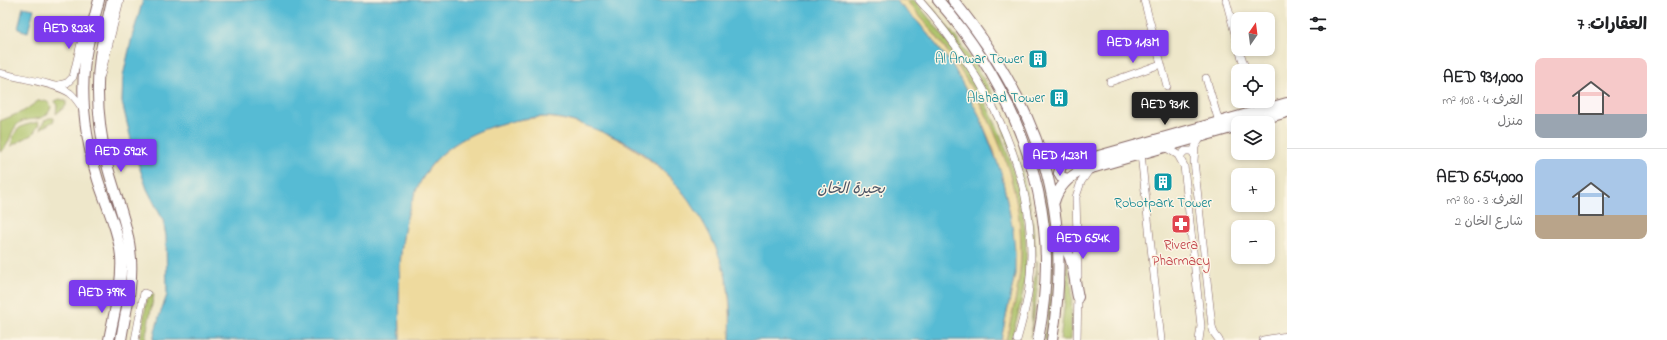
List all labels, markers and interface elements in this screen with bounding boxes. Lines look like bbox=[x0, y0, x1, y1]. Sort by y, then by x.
north arrow bbox=[1231, 12, 1275, 56]
map controls bbox=[1231, 12, 1275, 264]
text: العقارات: 7 bbox=[1577, 12, 1647, 37]
icon: filters bbox=[1307, 13, 1329, 35]
pin: AED 823K bbox=[28, 16, 110, 50]
text: AED 823K bbox=[43, 19, 95, 38]
pin: AED 1.13M bbox=[1087, 30, 1179, 64]
text: AED 1.13M bbox=[1107, 33, 1159, 52]
building icon: Al Anwar Tower bbox=[1027, 48, 1049, 70]
place label: Al Anwar Tower bbox=[935, 49, 1025, 70]
button: locate bbox=[1231, 64, 1275, 108]
text: AED 931,000 bbox=[1443, 65, 1523, 90]
icon: home bbox=[1567, 74, 1615, 122]
building icon: Alshad Tower bbox=[1048, 87, 1070, 109]
place label: Alshad Tower bbox=[967, 88, 1046, 109]
text: الغرف: 4 · 108 m² bbox=[1442, 91, 1523, 110]
pin: AED 931K bbox=[1124, 92, 1206, 126]
text: AED 931K bbox=[1141, 95, 1189, 114]
text: منزل bbox=[1497, 112, 1523, 131]
button: layers bbox=[1231, 116, 1275, 160]
pin: AED 592K bbox=[80, 139, 162, 173]
text: AED 592K bbox=[95, 142, 147, 161]
pin: AED 1.23M bbox=[1014, 143, 1106, 177]
text: AED 1.23M bbox=[1032, 146, 1088, 165]
text: AED 654,000 bbox=[1436, 165, 1523, 190]
button: + bbox=[1231, 168, 1275, 212]
building icon: Robotpark Tower bbox=[1152, 171, 1174, 193]
icon: home bbox=[1567, 175, 1615, 223]
water label: بحيرة الخان bbox=[817, 178, 885, 200]
text: الغرف: 3 · 80 m² bbox=[1446, 191, 1523, 210]
place label: Robotpark Tower bbox=[1114, 193, 1212, 214]
text: شارع الخان 2 bbox=[1455, 212, 1523, 231]
pharmacy icon: Rivera Pharmacy bbox=[1170, 213, 1192, 235]
button: − bbox=[1231, 220, 1275, 264]
pin: AED 654K bbox=[1042, 226, 1124, 260]
text: AED 654K bbox=[1056, 229, 1110, 248]
place label: Rivera Pharmacy bbox=[1152, 235, 1210, 273]
pin: AED 799K bbox=[61, 280, 143, 314]
text: AED 799K bbox=[78, 283, 126, 302]

